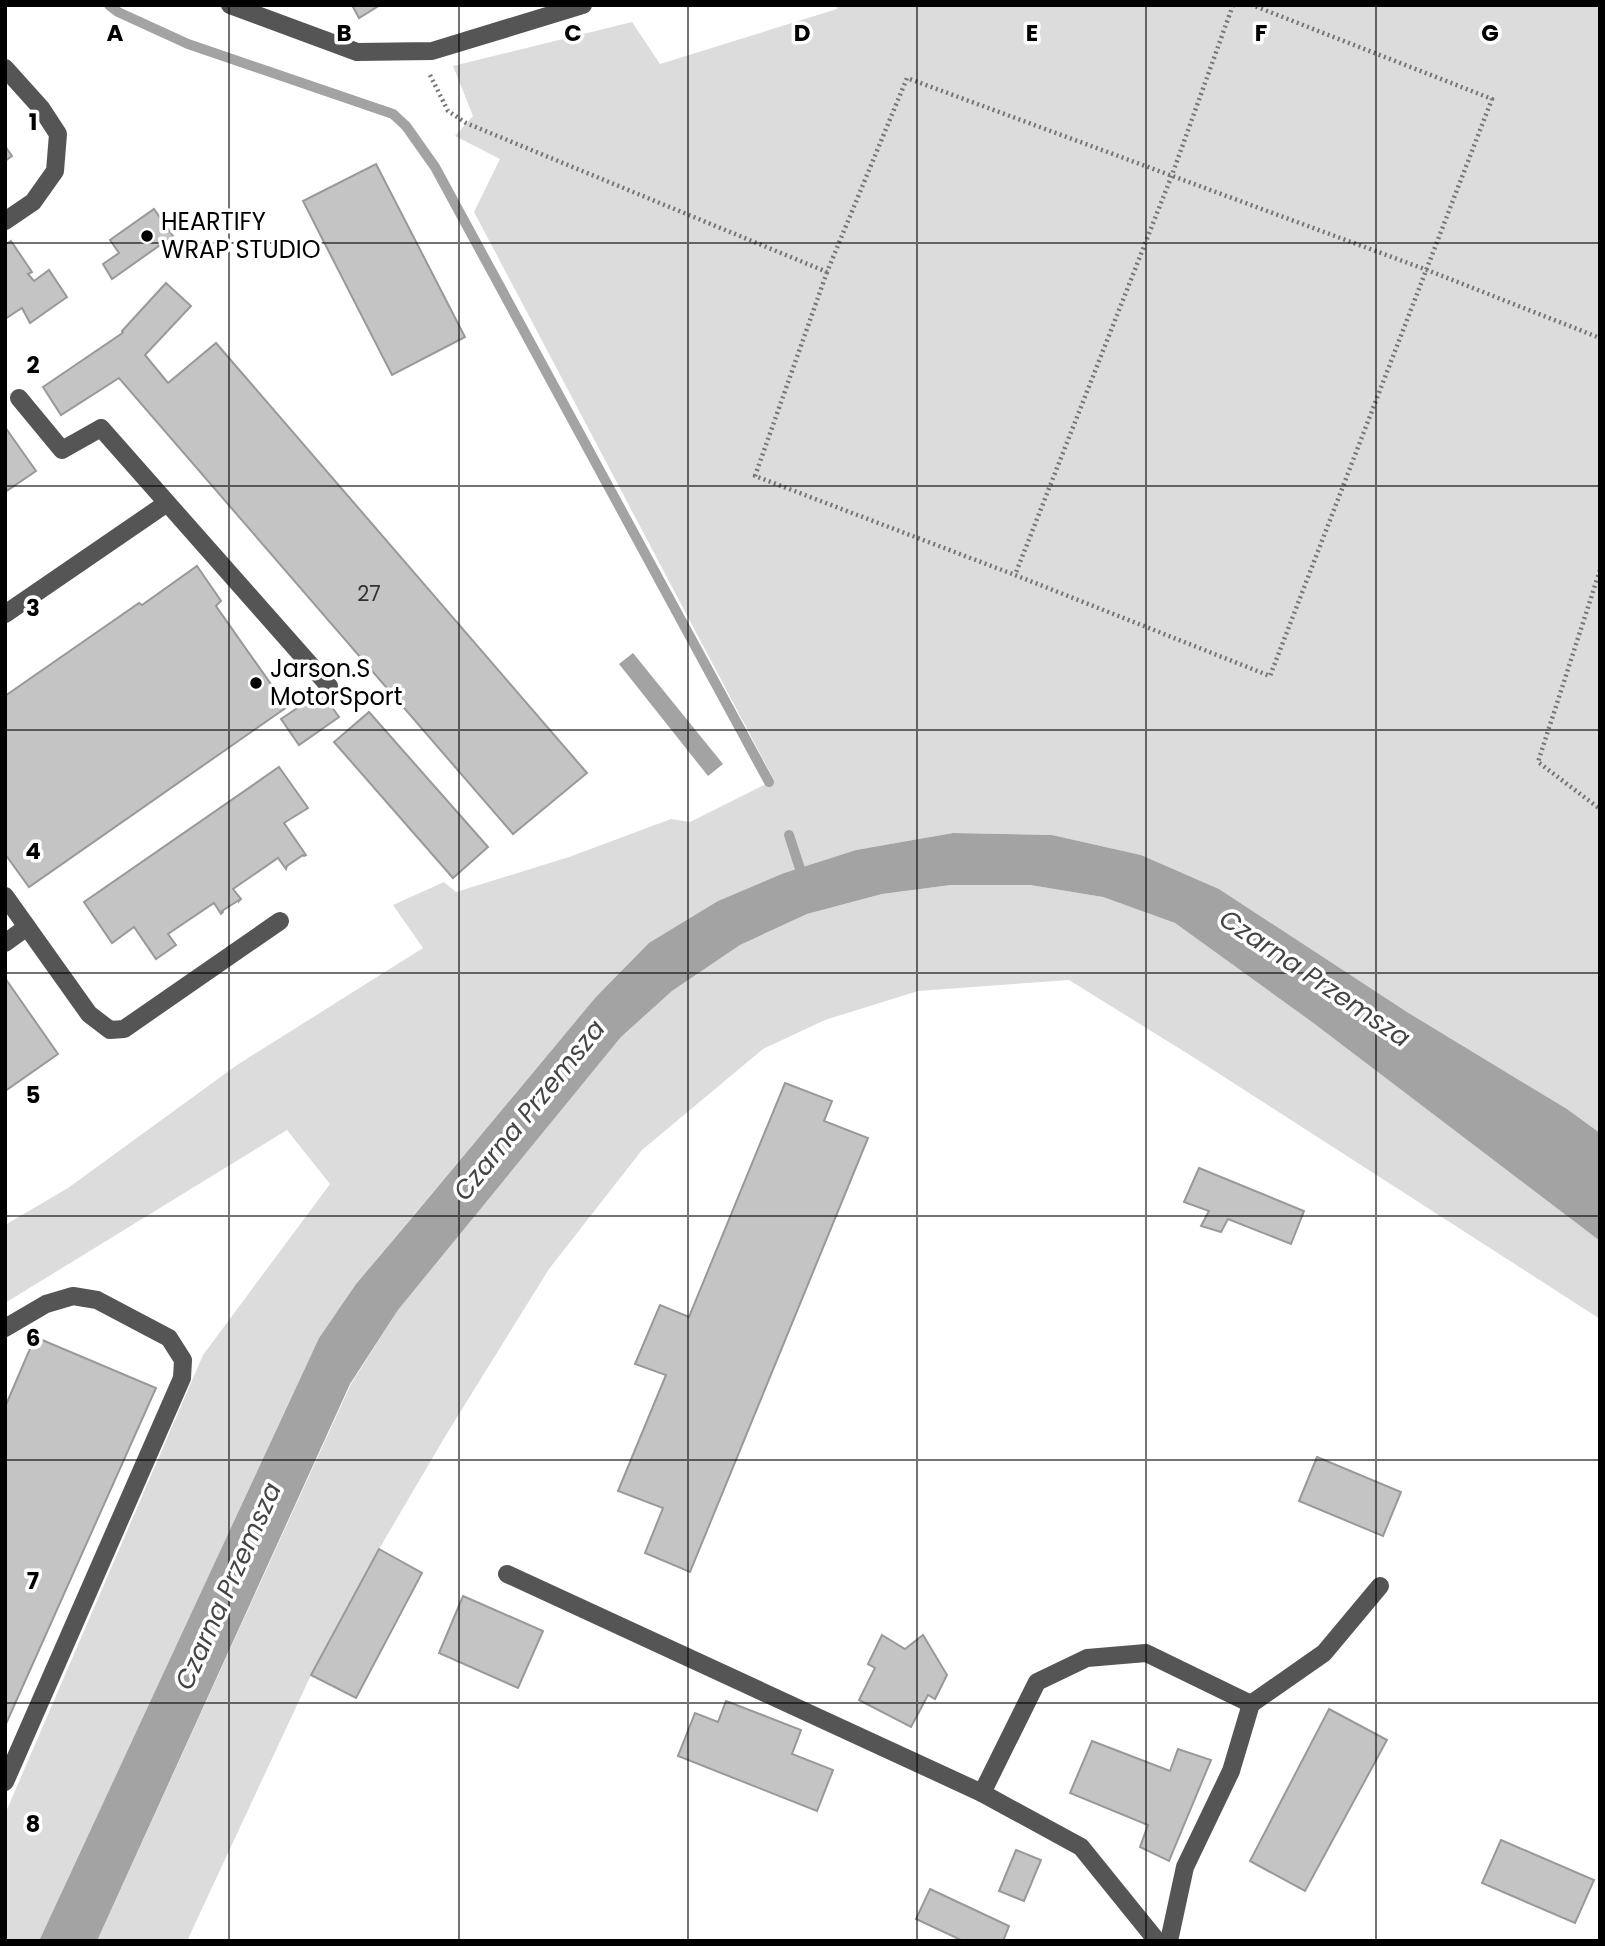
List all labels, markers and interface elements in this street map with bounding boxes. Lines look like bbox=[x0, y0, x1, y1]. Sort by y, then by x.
text: A bbox=[107, 17, 124, 49]
text: B bbox=[336, 17, 352, 49]
text: C bbox=[564, 17, 582, 49]
text: D bbox=[794, 17, 810, 49]
text: E bbox=[1026, 17, 1038, 49]
text: F bbox=[1255, 17, 1267, 49]
text: G bbox=[1481, 17, 1499, 49]
text: 1 bbox=[29, 106, 37, 138]
place label: HEARTIFY WRAP STUDIO bbox=[161, 205, 321, 266]
marker: HEARTIFY WRAP STUDIO bbox=[139, 228, 155, 244]
text: 2 bbox=[26, 349, 40, 381]
house number: 27 bbox=[357, 579, 381, 608]
text: 3 bbox=[26, 592, 40, 624]
place label: Jarson.S MotorSport bbox=[270, 652, 402, 713]
marker: Jarson.S MotorSport bbox=[248, 675, 264, 691]
text: 4 bbox=[25, 835, 41, 867]
water label: Czarna Przemsza bbox=[1212, 901, 1418, 1055]
water label: Czarna Przemsza bbox=[445, 1012, 613, 1208]
text: 5 bbox=[26, 1079, 40, 1111]
text: 6 bbox=[26, 1322, 40, 1354]
water label: Czarna Przemsza bbox=[166, 1477, 290, 1695]
text: 7 bbox=[27, 1565, 39, 1597]
text: 8 bbox=[26, 1808, 40, 1840]

